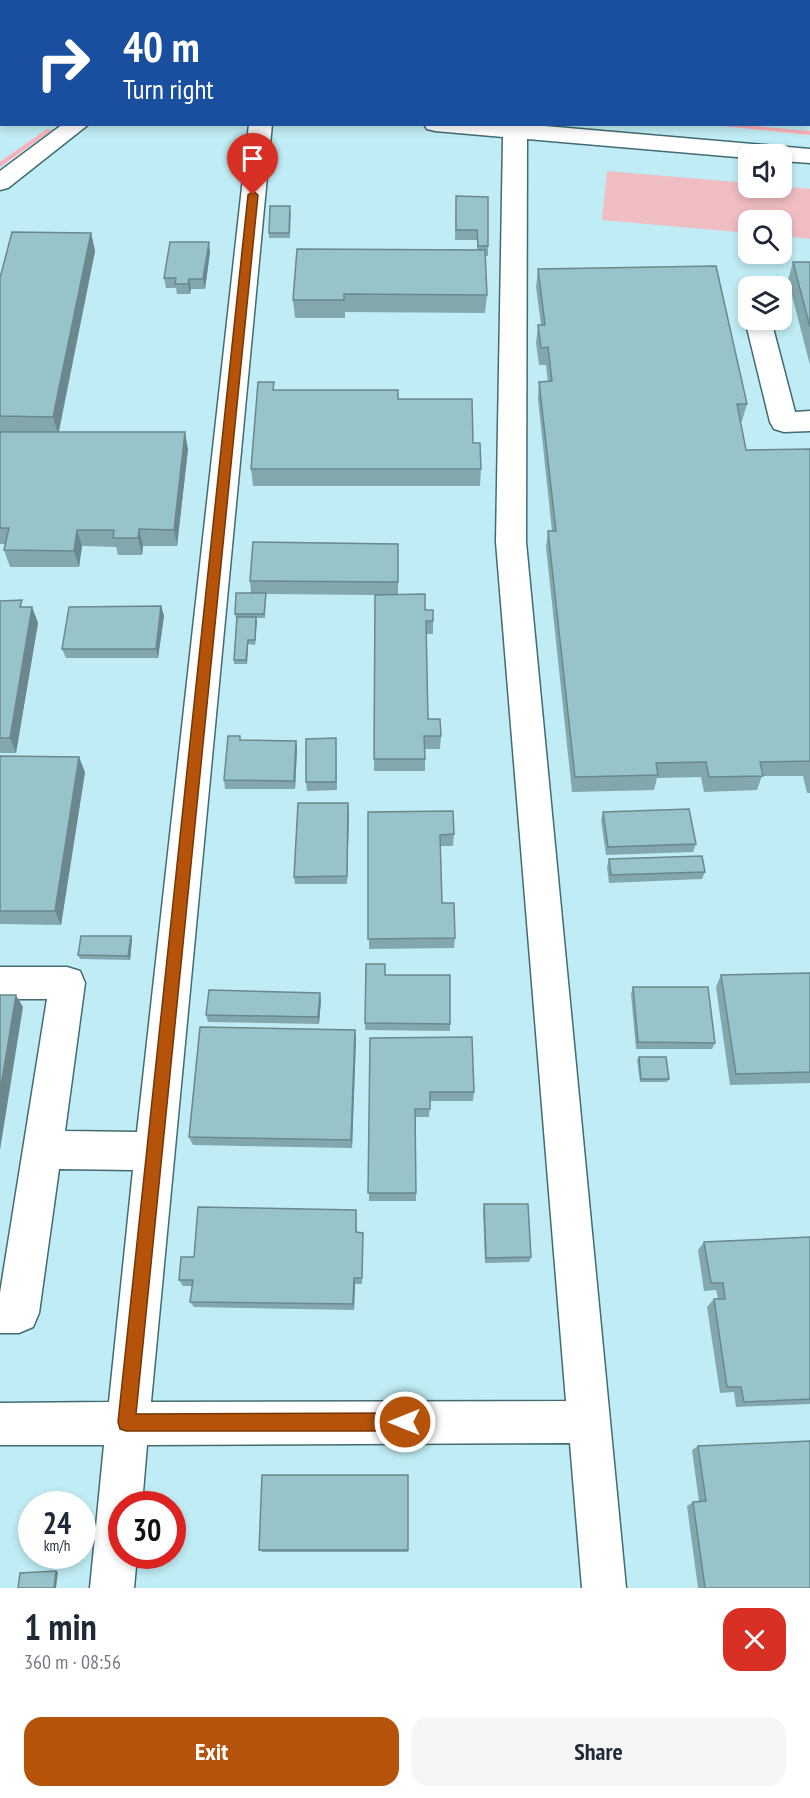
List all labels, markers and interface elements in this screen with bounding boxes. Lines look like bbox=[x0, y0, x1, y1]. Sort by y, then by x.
text: 40 m bbox=[123, 19, 200, 74]
icon: right bbox=[24, 24, 102, 102]
text: Turn right bbox=[123, 72, 214, 106]
pin bbox=[227, 133, 278, 195]
icon: arrive bbox=[236, 142, 269, 175]
map controls bbox=[738, 144, 792, 330]
button: sound bbox=[738, 144, 792, 198]
button: search bbox=[738, 210, 792, 264]
button: layers bbox=[738, 276, 792, 330]
position arrow bbox=[373, 1390, 437, 1454]
speed limit sign: 30 bbox=[108, 1491, 186, 1569]
text: 24 bbox=[43, 1503, 71, 1542]
text: km/h bbox=[44, 1536, 70, 1555]
text: 1 min bbox=[24, 1603, 97, 1650]
button: close bbox=[723, 1608, 786, 1671]
text: 360 m · 08:56 bbox=[24, 1649, 121, 1675]
button: Exit bbox=[24, 1717, 399, 1786]
button: Share bbox=[411, 1717, 786, 1786]

